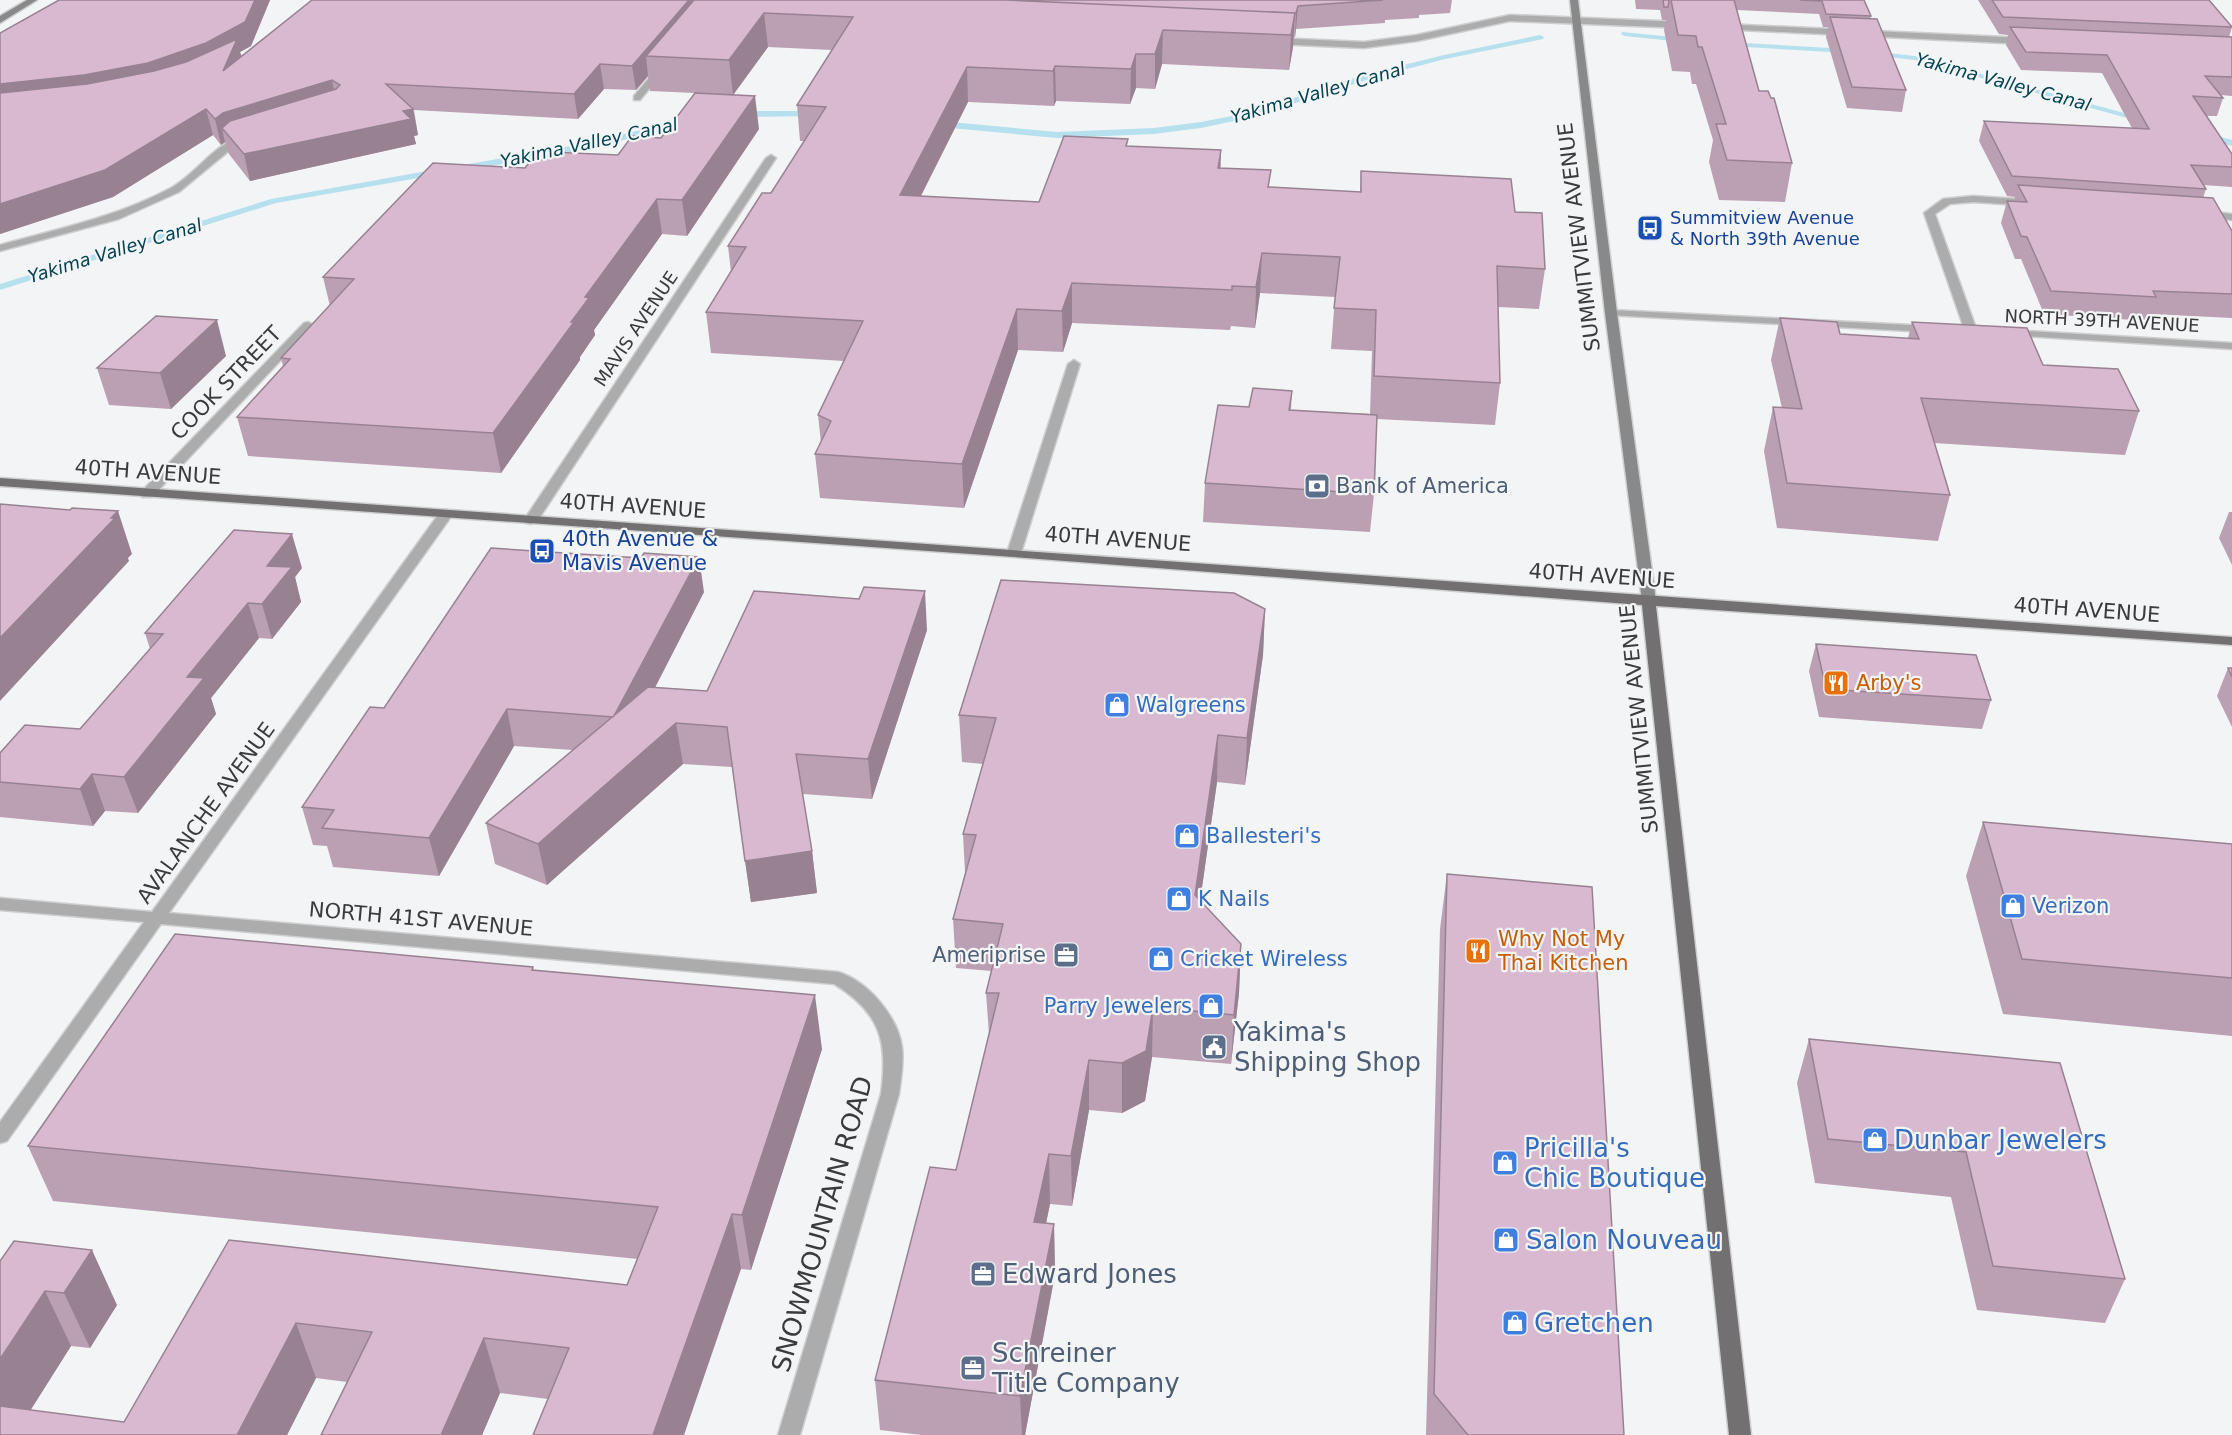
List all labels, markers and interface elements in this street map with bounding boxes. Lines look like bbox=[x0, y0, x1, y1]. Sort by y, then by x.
water label: Yakima Valley Canal bbox=[1913, 48, 2093, 115]
water label: Yakima Valley Canal bbox=[1228, 58, 1408, 128]
water label: Yakima Valley Canal bbox=[498, 113, 679, 172]
street label: SUMMITVIEW AVENUE bbox=[1553, 121, 1605, 353]
place label: Summitview Avenue & North 39th Avenue bbox=[1670, 207, 1860, 249]
bus stop icon: Summitview Avenue & North 39th Avenue bbox=[1635, 213, 1665, 243]
water label: Yakima Valley Canal bbox=[25, 214, 204, 287]
street label: MAVIS AVENUE bbox=[589, 267, 682, 390]
street label: NORTH 39TH AVENUE bbox=[2004, 305, 2200, 336]
street label: COOK STREET bbox=[166, 321, 286, 445]
street label: 40TH AVENUE bbox=[74, 455, 222, 489]
bank icon: Bank of America bbox=[1302, 471, 1332, 501]
place label: Bank of America bbox=[1336, 474, 1509, 498]
street label: 40TH AVENUE bbox=[559, 489, 707, 523]
street label: 40TH AVENUE bbox=[1044, 522, 1192, 556]
place label: 40th Avenue & Mavis Avenue bbox=[562, 527, 718, 575]
bus stop icon: 40th Avenue & Mavis Avenue bbox=[527, 536, 557, 566]
street label: 40TH AVENUE bbox=[1528, 559, 1676, 593]
street label: 40TH AVENUE bbox=[2013, 593, 2161, 627]
street label: SUMMITVIEW AVENUE bbox=[1615, 603, 1663, 835]
restaurant icon: Arby's bbox=[1821, 668, 1851, 698]
place label: Arby's bbox=[1856, 671, 1921, 695]
shop icon: Walgreens bbox=[1102, 690, 1132, 720]
place label: Walgreens bbox=[1136, 693, 1246, 717]
street label: AVALANCHE AVENUE bbox=[132, 718, 280, 908]
shop icon: Ballesteri's bbox=[1172, 821, 1202, 851]
place label: Ballesteri's bbox=[1206, 824, 1321, 848]
shop icon: K Nails bbox=[1164, 884, 1194, 914]
place label: K Nails bbox=[1198, 887, 1270, 911]
shop icon: Verizon bbox=[1998, 891, 2028, 921]
place label: Verizon bbox=[2032, 894, 2109, 918]
street label: NORTH 41ST AVENUE bbox=[308, 897, 534, 941]
place label: Why Not My Thai Kitchen bbox=[1497, 927, 1628, 975]
restaurant icon: Why Not My Thai Kitchen bbox=[1463, 936, 1493, 966]
office icon: Ameriprise bbox=[1051, 940, 1081, 970]
place label: Ameriprise bbox=[932, 943, 1046, 967]
shop icon: Cricket Wireless bbox=[1146, 944, 1176, 974]
place label: Cricket Wireless bbox=[1180, 947, 1348, 971]
shop icon: Parry Jewelers bbox=[1196, 991, 1226, 1021]
place label: Parry Jewelers bbox=[1044, 994, 1192, 1018]
place label: Yakima's Shipping Shop bbox=[1233, 1017, 1421, 1077]
public building icon: Yakima's Shipping Shop bbox=[1199, 1032, 1229, 1062]
street label: SNOWMOUNTAIN ROAD bbox=[765, 1073, 879, 1375]
shop icon: Dunbar Jewelers bbox=[1860, 1125, 1890, 1155]
place label: Dunbar Jewelers bbox=[1894, 1125, 2107, 1155]
place label: Pricilla's Chic Boutique bbox=[1524, 1133, 1705, 1193]
shop icon: Pricilla's Chic Boutique bbox=[1490, 1148, 1520, 1178]
shop icon: Salon Nouveau bbox=[1491, 1225, 1521, 1255]
place label: Salon Nouveau bbox=[1526, 1225, 1722, 1255]
office icon: Edward Jones bbox=[968, 1259, 998, 1289]
place label: Edward Jones bbox=[1002, 1259, 1177, 1289]
shop icon: Gretchen bbox=[1500, 1308, 1530, 1338]
place label: Gretchen bbox=[1534, 1308, 1654, 1338]
place label: Schreiner Title Company bbox=[991, 1338, 1180, 1398]
office icon: Schreiner Title Company bbox=[958, 1353, 988, 1383]

